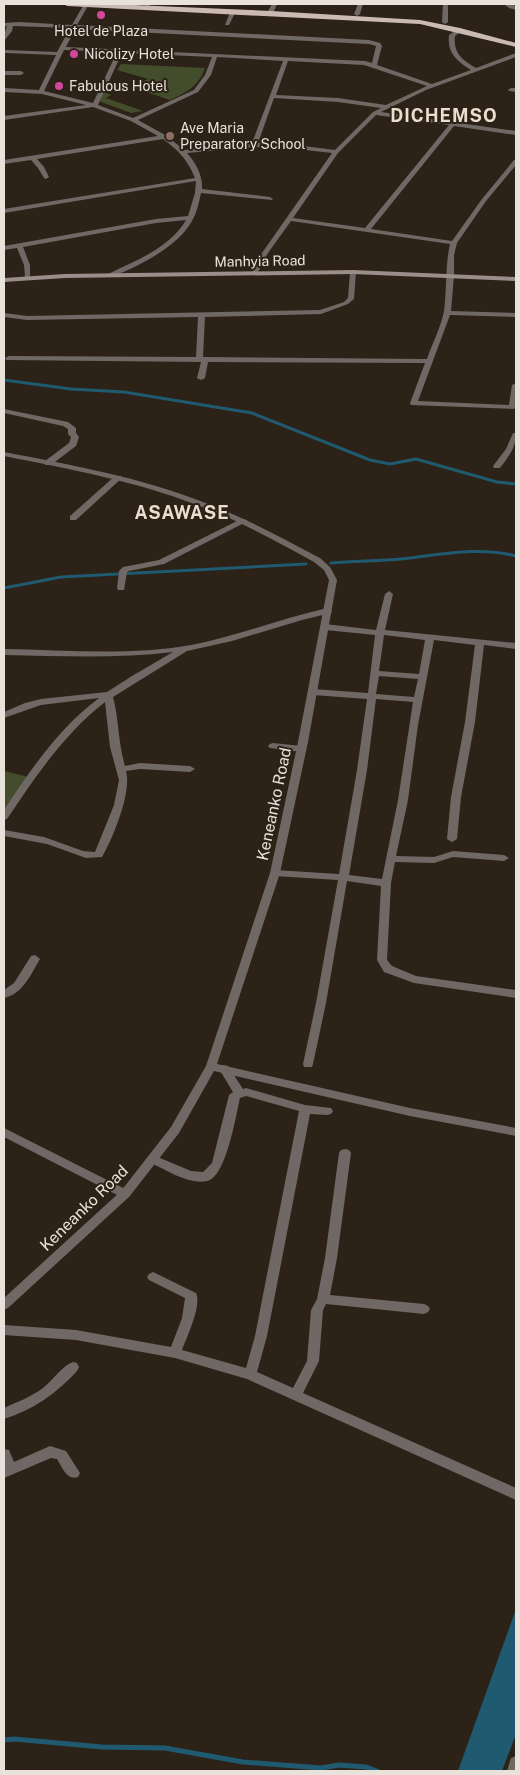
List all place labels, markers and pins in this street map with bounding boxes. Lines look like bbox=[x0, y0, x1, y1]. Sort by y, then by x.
marker: Hotel de Plaza bbox=[95, 9, 107, 21]
place label: Hotel de Plaza bbox=[54, 23, 148, 39]
place label: Nicolizy Hotel bbox=[84, 46, 174, 62]
marker: Nicolizy Hotel bbox=[68, 48, 80, 60]
place label: Fabulous Hotel bbox=[69, 78, 167, 94]
marker: Fabulous Hotel bbox=[53, 80, 65, 92]
place label: Ave Maria Preparatory School bbox=[180, 120, 306, 152]
marker: Ave Maria Preparatory School bbox=[164, 130, 176, 142]

